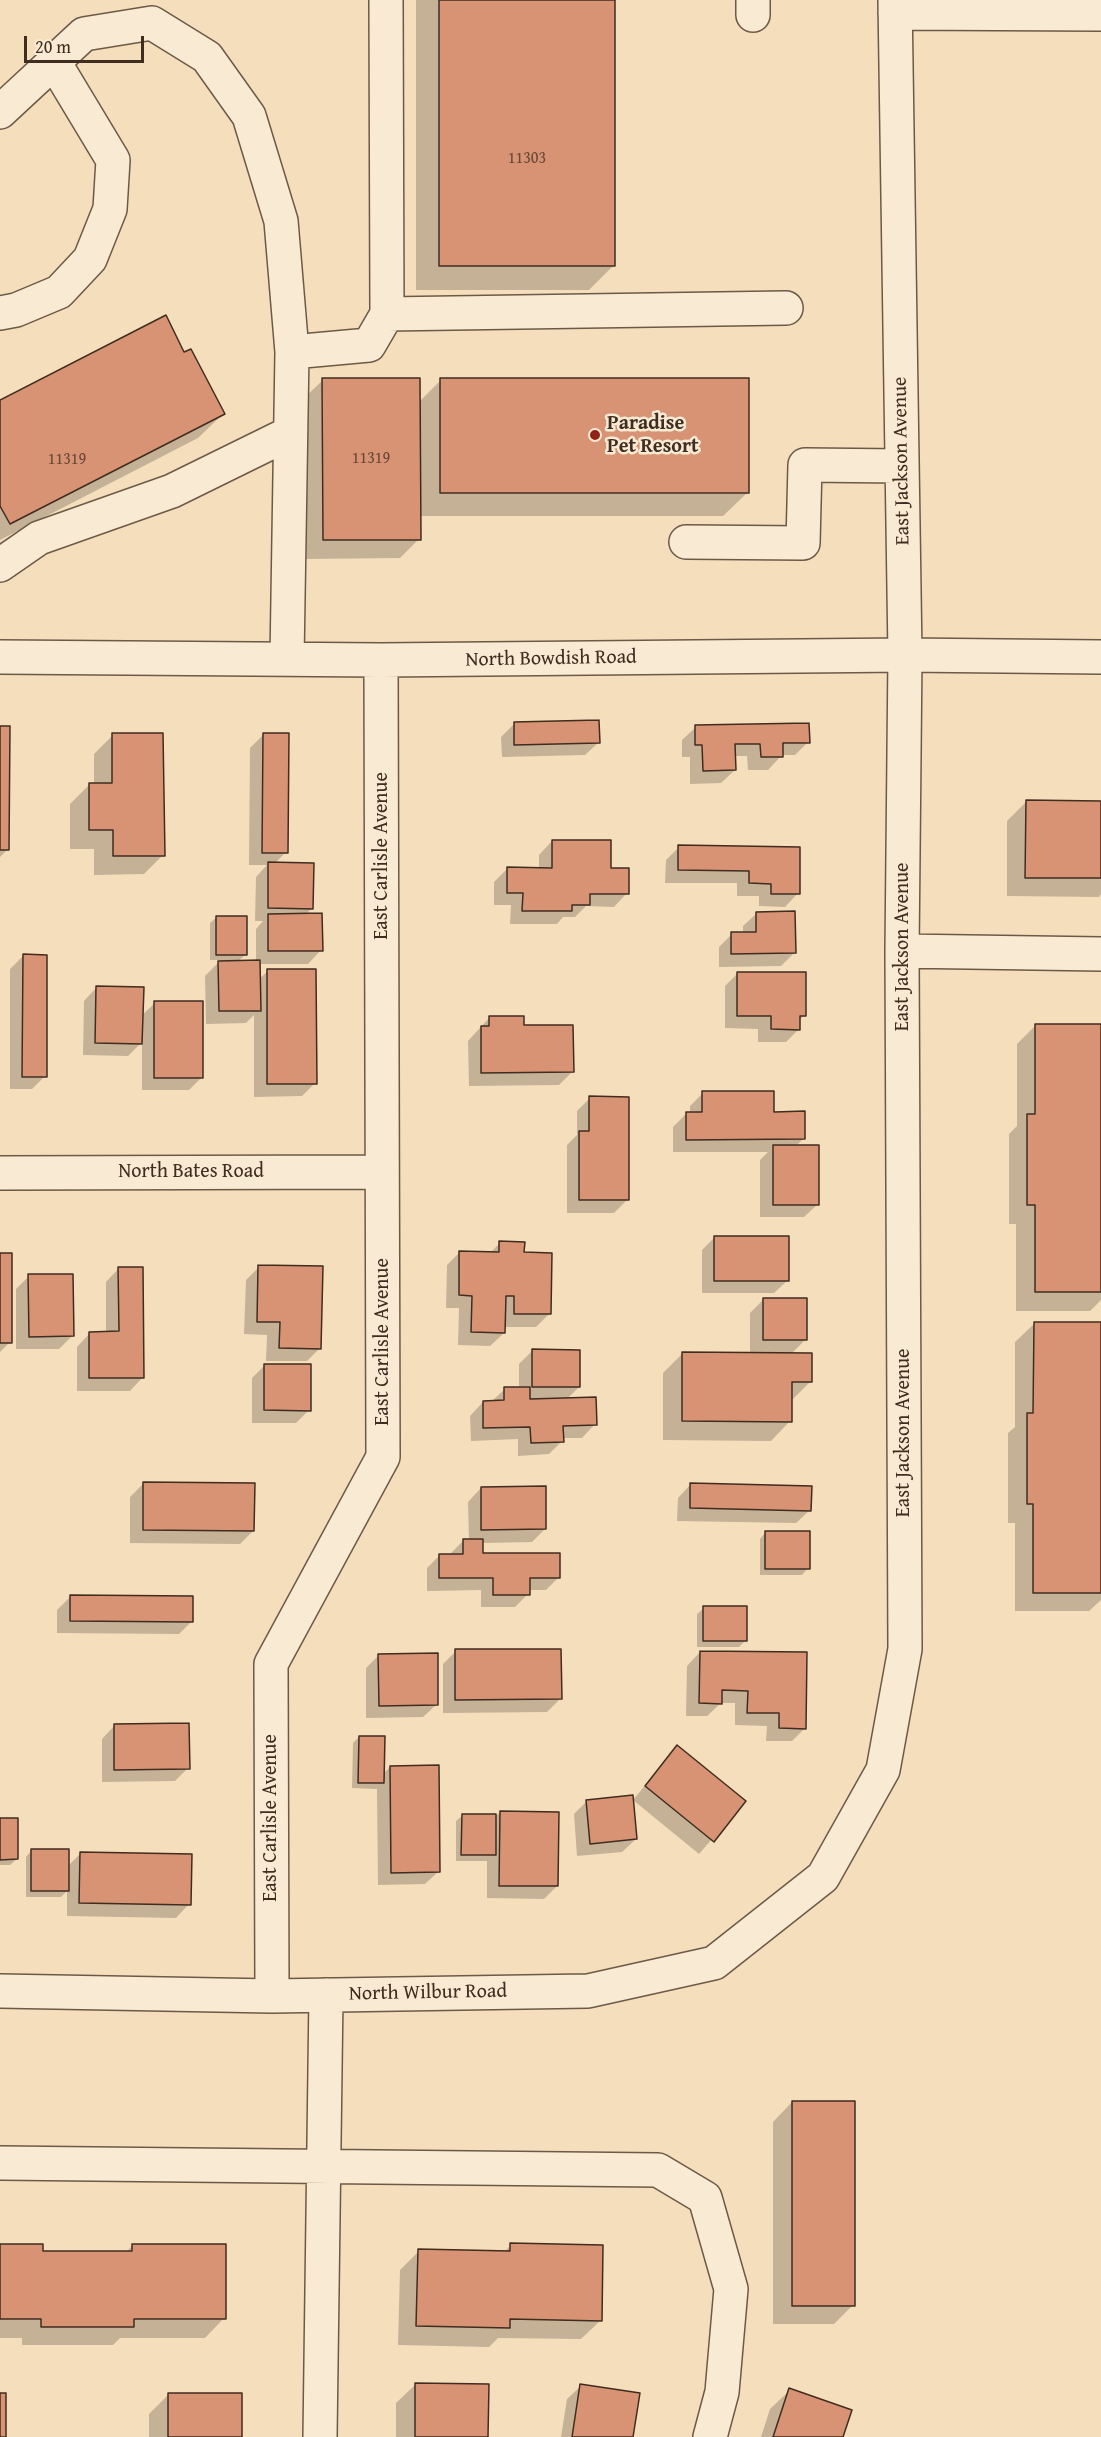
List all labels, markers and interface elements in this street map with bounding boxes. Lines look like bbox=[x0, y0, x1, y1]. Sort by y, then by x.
scale bar bbox=[27, 24, 147, 62]
text: 20 m bbox=[35, 33, 71, 60]
house number: 11303 bbox=[508, 149, 546, 169]
street label: East Jackson Avenue bbox=[889, 376, 915, 546]
place label: Paradise Pet Resort bbox=[607, 412, 699, 459]
marker: Paradise Pet Resort bbox=[588, 428, 602, 442]
house number: 11319 bbox=[352, 449, 390, 469]
house number: 11319 bbox=[48, 450, 86, 470]
street label: North Bowdish Road bbox=[465, 646, 637, 672]
street label: East Carlisle Avenue bbox=[370, 772, 394, 940]
street label: East Jackson Avenue bbox=[891, 863, 915, 1031]
street label: North Bates Road bbox=[118, 1160, 264, 1184]
street label: East Carlisle Avenue bbox=[371, 1258, 395, 1426]
street label: East Jackson Avenue bbox=[892, 1349, 916, 1517]
street label: East Carlisle Avenue bbox=[259, 1734, 283, 1902]
street label: North Wilbur Road bbox=[349, 1980, 507, 2006]

